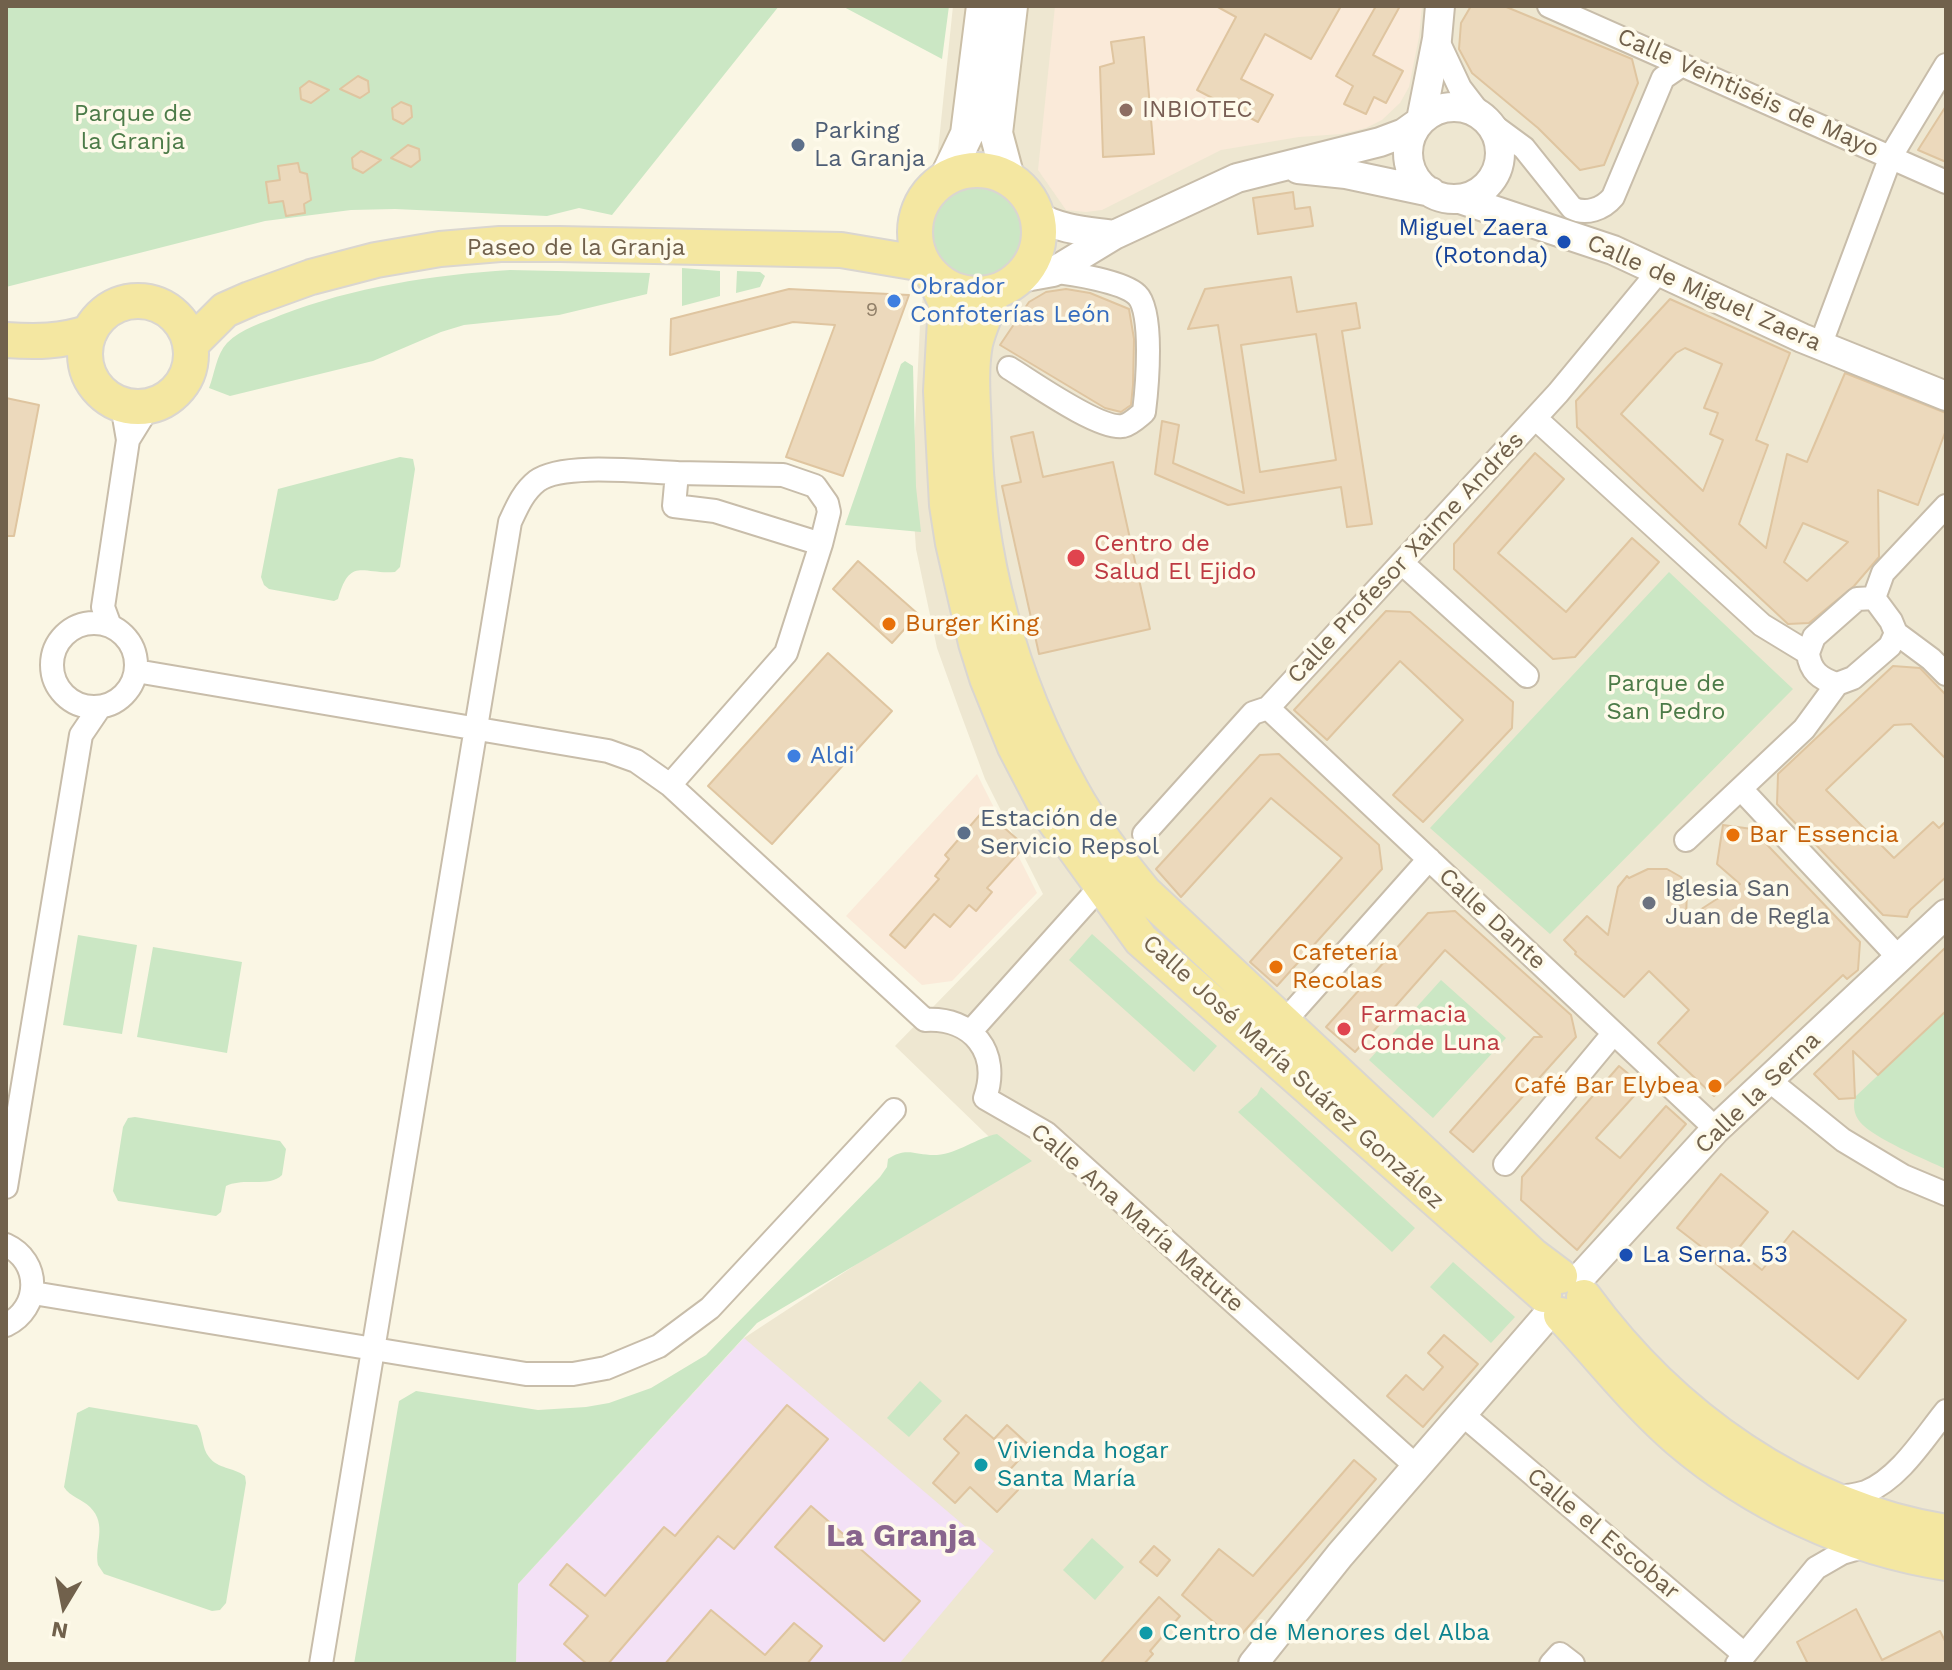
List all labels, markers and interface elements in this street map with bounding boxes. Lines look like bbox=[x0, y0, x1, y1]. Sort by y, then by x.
street label: Calle Veintiséis de Mayo bbox=[1613, 22, 1883, 164]
place label: INBIOTEC bbox=[1142, 96, 1253, 124]
park label: Parque de la Granja bbox=[74, 100, 192, 156]
marker: INBIOTEC bbox=[1117, 101, 1135, 119]
place label: Parking La Granja bbox=[814, 117, 925, 173]
marker: Parking La Granja bbox=[789, 136, 807, 154]
place label: Miguel Zaera (Rotonda) bbox=[1399, 214, 1548, 270]
street label: Calle de Miguel Zaera bbox=[1582, 228, 1826, 358]
marker: Miguel Zaera (Rotonda) bbox=[1555, 233, 1573, 251]
street label: Paseo de la Granja bbox=[467, 234, 685, 262]
place label: Obrador Confoterías León bbox=[910, 273, 1110, 329]
marker: Obrador Confoterías León bbox=[885, 292, 903, 310]
house number: 9 bbox=[866, 298, 878, 322]
street label: Calle Profesor Xaime Andrés bbox=[1282, 426, 1530, 690]
place label: Centro de Salud El Ejido bbox=[1094, 530, 1256, 586]
marker: Centro de Salud El Ejido bbox=[1065, 547, 1087, 569]
place label: Burger King bbox=[905, 610, 1039, 638]
marker: Burger King bbox=[880, 615, 898, 633]
park label: Parque de San Pedro bbox=[1607, 670, 1725, 726]
place label: Aldi bbox=[810, 742, 855, 770]
marker: Aldi bbox=[785, 747, 803, 765]
place label: Estación de Servicio Repsol bbox=[980, 805, 1159, 861]
place label: Bar Essencia bbox=[1749, 821, 1899, 849]
marker: Estación de Servicio Repsol bbox=[955, 824, 973, 842]
marker: Bar Essencia bbox=[1724, 826, 1742, 844]
street label: Calle Dante bbox=[1432, 862, 1552, 976]
place label: Iglesia San Juan de Regla bbox=[1665, 875, 1830, 931]
marker: Iglesia San Juan de Regla bbox=[1640, 894, 1658, 912]
street label: Calle José María Suárez González bbox=[1136, 929, 1450, 1215]
place label: Cafetería Recolas bbox=[1292, 939, 1398, 995]
marker: Cafetería Recolas bbox=[1267, 958, 1285, 976]
place label: Farmacia Conde Luna bbox=[1360, 1001, 1500, 1057]
marker: Farmacia Conde Luna bbox=[1335, 1020, 1353, 1038]
street label: Calle la Serna bbox=[1689, 1026, 1827, 1160]
place label: Café Bar Elybea bbox=[1514, 1072, 1699, 1100]
marker: Café Bar Elybea bbox=[1706, 1077, 1724, 1095]
street label: Calle Ana María Matute bbox=[1024, 1117, 1250, 1319]
place label: La Serna. 53 bbox=[1642, 1241, 1788, 1269]
marker: La Serna. 53 bbox=[1617, 1246, 1635, 1264]
place label: Vivienda hogar Santa María bbox=[997, 1437, 1169, 1493]
marker: Vivienda hogar Santa María bbox=[972, 1456, 990, 1474]
street label: Calle el Escobar bbox=[1521, 1462, 1685, 1606]
district label: La Granja bbox=[826, 1518, 976, 1556]
north arrow bbox=[24, 1566, 104, 1646]
text: N bbox=[50, 1616, 70, 1644]
place label: Centro de Menores del Alba bbox=[1162, 1619, 1490, 1647]
marker: Centro de Menores del Alba bbox=[1137, 1624, 1155, 1642]

